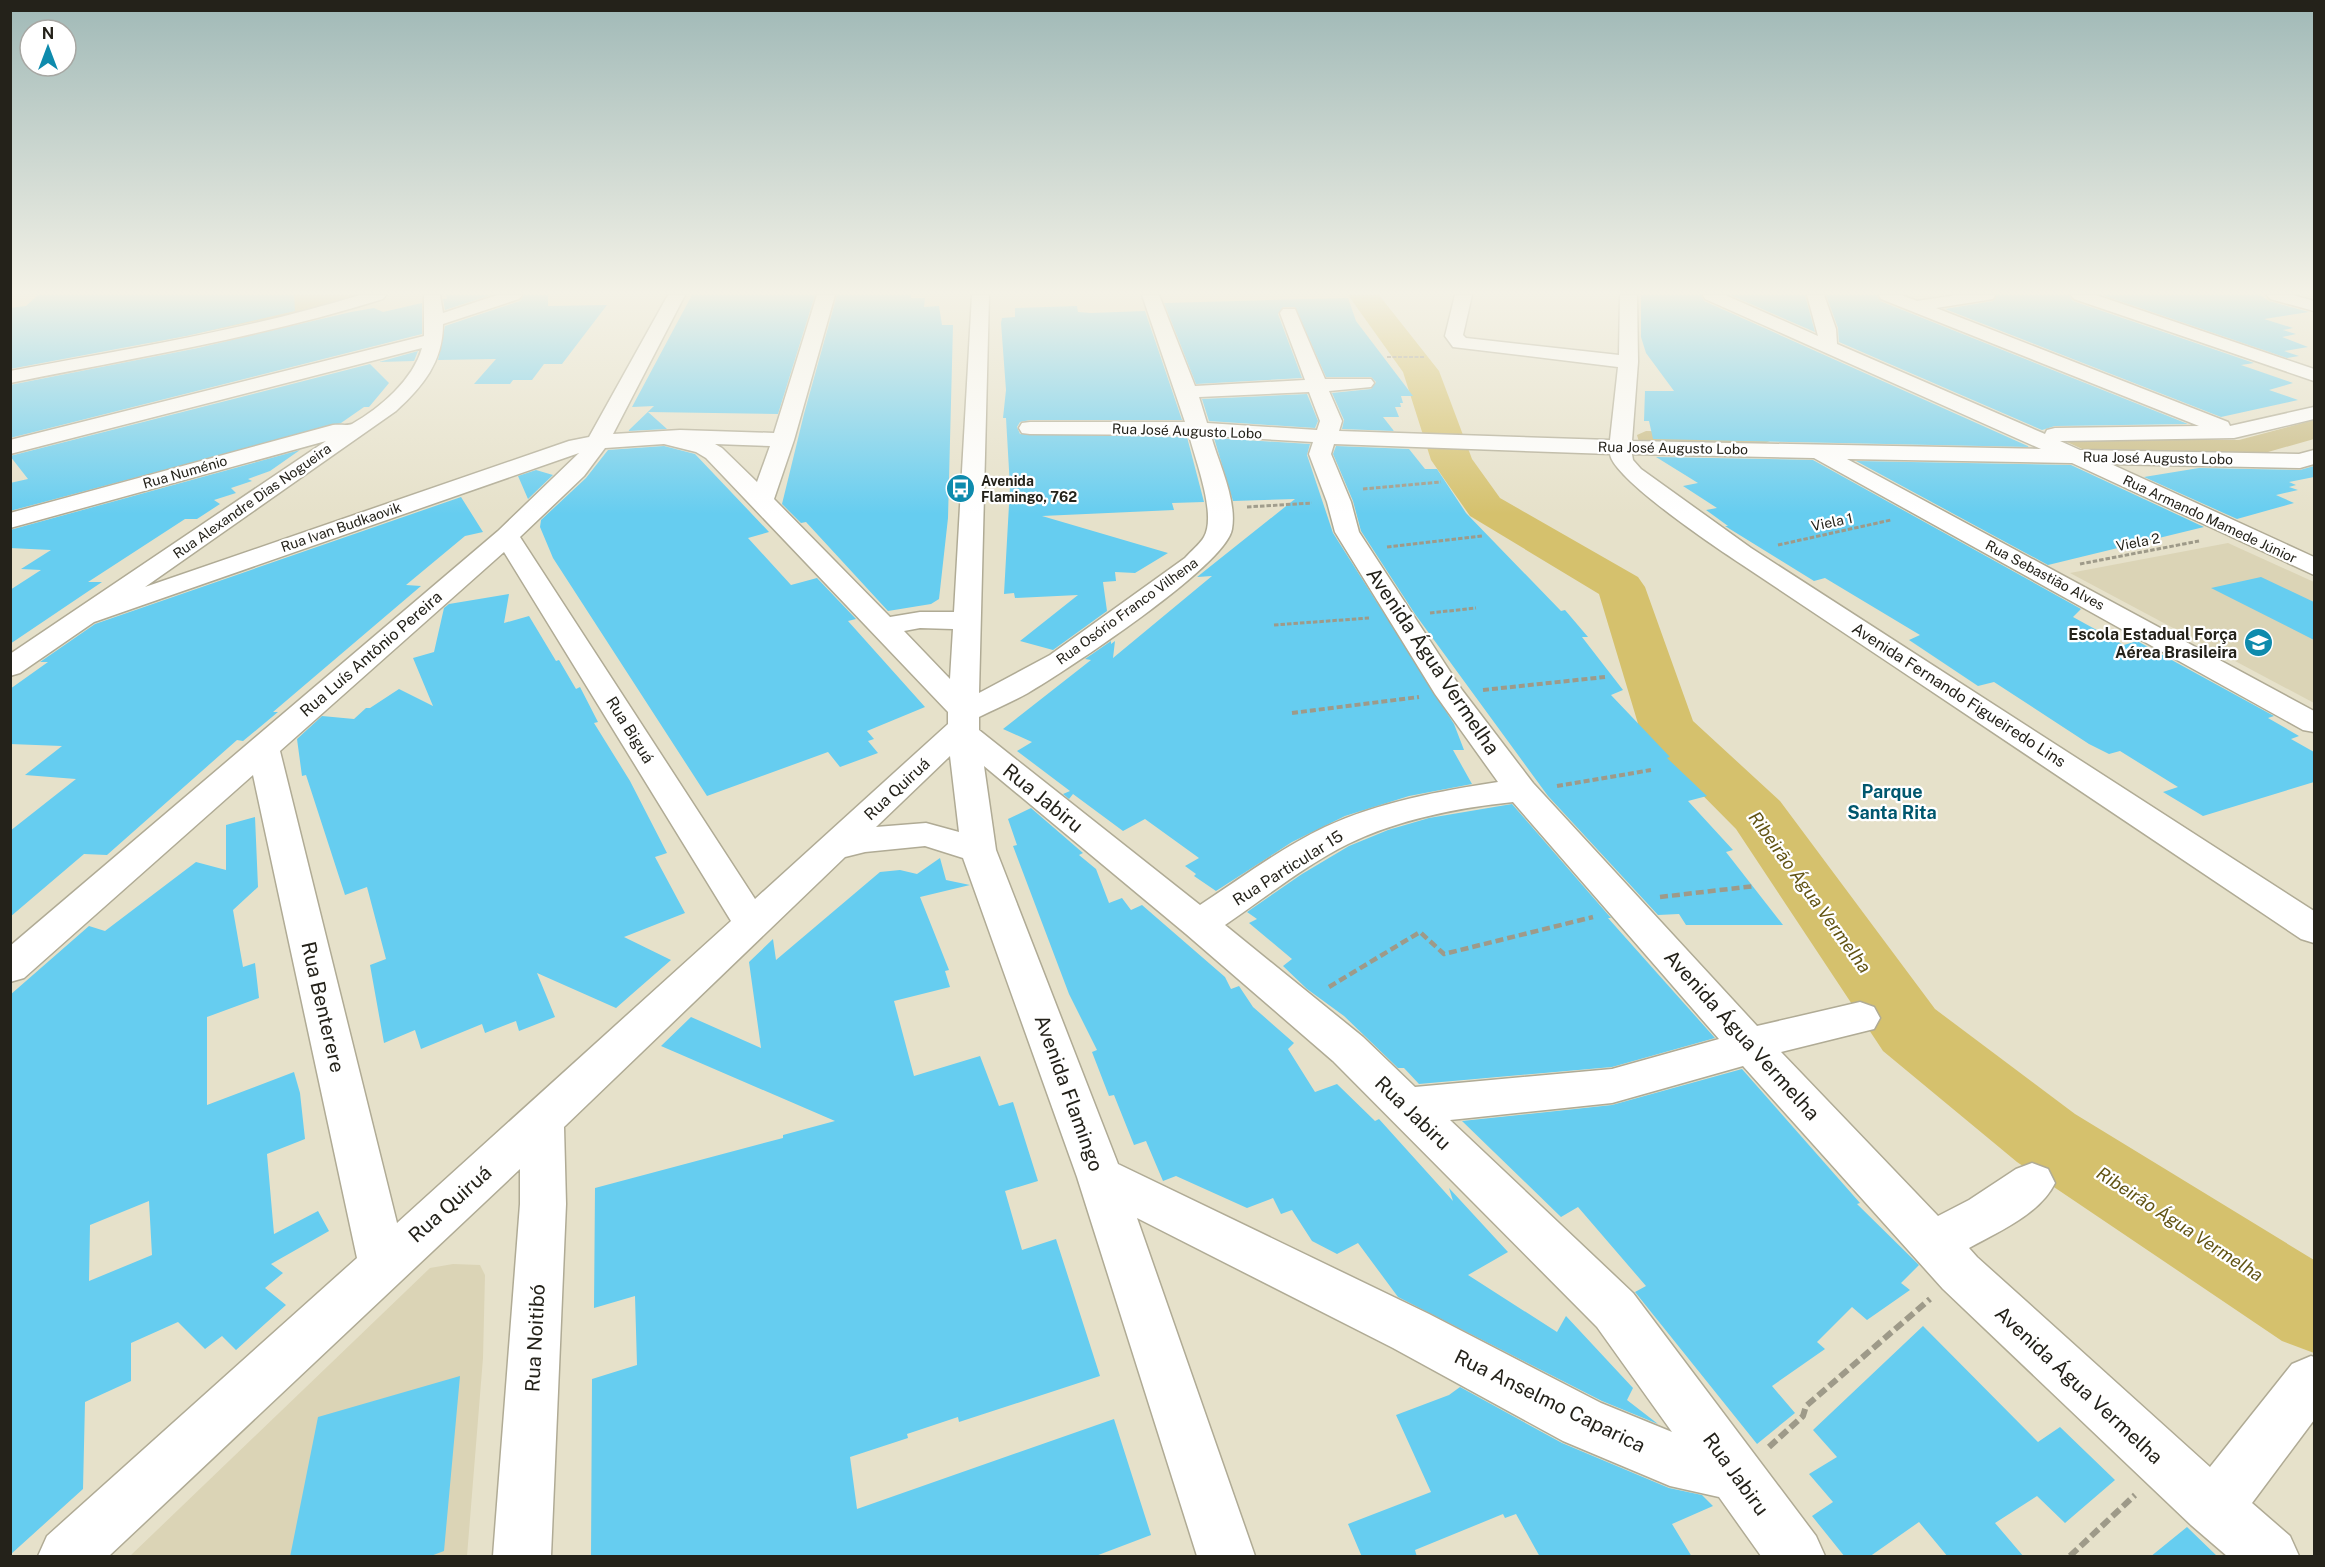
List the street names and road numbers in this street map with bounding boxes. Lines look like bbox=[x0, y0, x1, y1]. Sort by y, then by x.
street label: Rua José Augusto Lobo bbox=[1112, 420, 1262, 442]
street label: Rua José Augusto Lobo bbox=[1598, 439, 1748, 457]
street label: Rua Alexandre Dias Nogueira bbox=[170, 440, 334, 562]
street label: Rua José Augusto Lobo bbox=[2083, 449, 2233, 467]
street label: Rua Numénio bbox=[141, 452, 229, 492]
street label: Rua Armando Mamede Júnior bbox=[2121, 472, 2299, 566]
street label: Rua Ivan Budkaovik bbox=[279, 499, 403, 555]
street label: Viela 1 bbox=[1810, 510, 1854, 534]
street label: Viela 2 bbox=[2115, 530, 2161, 554]
street label: Rua Sebastião Alves bbox=[1983, 537, 2107, 613]
street label: Rua Osório Franco Vilhena bbox=[1053, 554, 1201, 668]
street label: Avenida Água Vermelha bbox=[1361, 562, 1505, 759]
street label: Rua Luís Antônio Pereira bbox=[296, 587, 446, 721]
street label: Avenida Fernando Figueiredo Lins bbox=[1849, 619, 2069, 771]
street label: Rua Biguá bbox=[602, 693, 658, 767]
street label: Rua Quiruá bbox=[860, 754, 934, 824]
street label: Rua Jabiru bbox=[998, 758, 1088, 838]
street label: Rua Particular 15 bbox=[1229, 826, 1347, 910]
street label: Rua Benterere bbox=[296, 939, 350, 1075]
street label: Avenida Água Vermelha bbox=[1659, 944, 1825, 1125]
street label: Avenida Flamingo bbox=[1030, 1011, 1108, 1175]
street label: Rua Jabiru bbox=[1370, 1071, 1456, 1155]
street label: Rua Quiruá bbox=[404, 1161, 496, 1247]
street label: Rua Noitibó bbox=[520, 1283, 550, 1393]
street label: Avenida Água Vermelha bbox=[1990, 1300, 2168, 1469]
street label: Rua Anselmo Caparica bbox=[1451, 1344, 1649, 1458]
street label: Rua Jabiru bbox=[1698, 1428, 1774, 1520]

